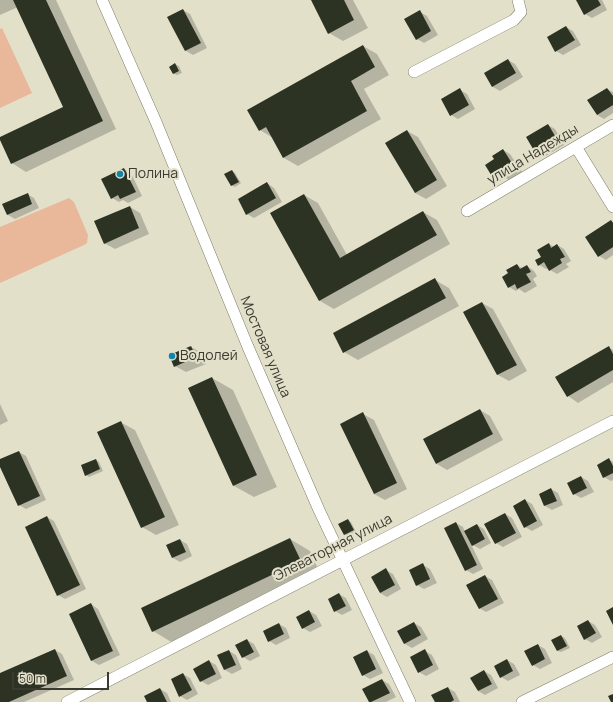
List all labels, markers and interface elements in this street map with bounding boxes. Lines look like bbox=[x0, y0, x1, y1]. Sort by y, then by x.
street label: улица Надежды bbox=[484, 121, 582, 189]
place label: Полина bbox=[128, 166, 178, 182]
marker: Полина bbox=[115, 169, 125, 179]
street label: Мостовая улица bbox=[236, 294, 294, 400]
place label: Водолей bbox=[180, 348, 238, 364]
marker: Водолей bbox=[167, 351, 177, 361]
street label: Элеваторная улица bbox=[271, 511, 395, 585]
scale bar bbox=[14, 664, 111, 690]
text: 50 m bbox=[19, 670, 46, 687]

